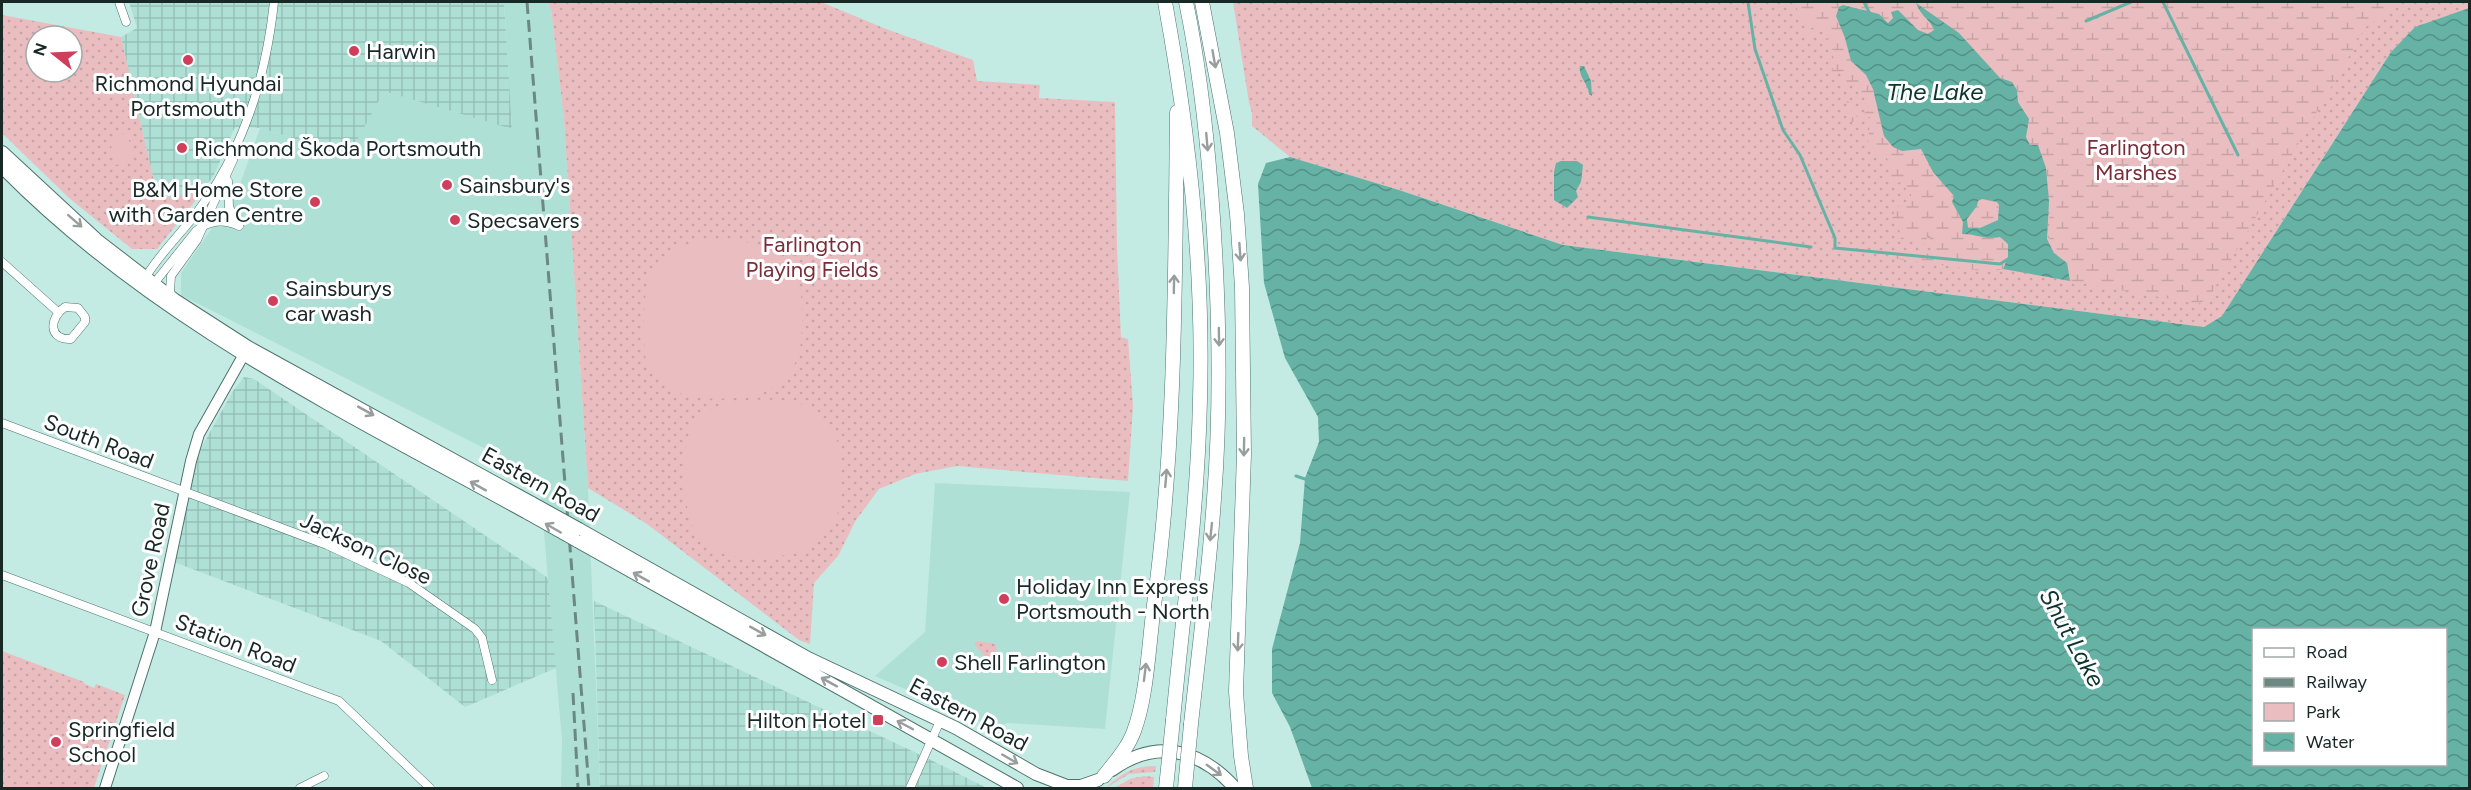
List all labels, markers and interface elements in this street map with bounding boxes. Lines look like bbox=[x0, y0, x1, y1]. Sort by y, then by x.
north arrow bbox=[24, 24, 84, 84]
place label: Harwin bbox=[366, 38, 436, 65]
text: N bbox=[29, 41, 51, 58]
marker: Harwin bbox=[347, 44, 361, 58]
one-way arrow bbox=[1209, 48, 1220, 68]
marker: Richmond Hyundai Portsmouth bbox=[181, 53, 195, 67]
place label: Richmond Hyundai Portsmouth bbox=[94, 70, 282, 122]
water label: The Lake bbox=[1887, 77, 1983, 106]
one-way arrow bbox=[1202, 132, 1213, 152]
park label: Farlington Marshes bbox=[2087, 134, 2185, 186]
place label: Richmond Škoda Portsmouth bbox=[194, 135, 481, 162]
marker: Richmond Škoda Portsmouth bbox=[175, 141, 189, 155]
place label: Sainsbury's bbox=[459, 172, 570, 199]
place label: B&M Home Store with Garden Centre bbox=[109, 176, 303, 228]
marker: Sainsbury's bbox=[440, 178, 454, 192]
marker: B&M Home Store with Garden Centre bbox=[308, 195, 322, 209]
place label: Specsavers bbox=[467, 207, 580, 234]
marker: Specsavers bbox=[448, 213, 462, 227]
one-way arrow bbox=[67, 214, 82, 228]
park label: Farlington Playing Fields bbox=[746, 231, 878, 283]
one-way arrow bbox=[1235, 241, 1246, 261]
one-way arrow bbox=[1169, 274, 1180, 294]
place label: Sainsburys car wash bbox=[285, 275, 392, 327]
marker: Sainsburys car wash bbox=[266, 294, 280, 308]
one-way arrow bbox=[1213, 326, 1224, 346]
one-way arrow bbox=[356, 406, 374, 417]
street label: South Road bbox=[40, 408, 157, 475]
one-way arrow bbox=[1238, 436, 1250, 456]
street label: Eastern Road bbox=[477, 441, 604, 528]
one-way arrow bbox=[1161, 469, 1172, 489]
one-way arrow bbox=[470, 480, 487, 492]
street label: Grove Road bbox=[125, 501, 176, 620]
street label: Jackson Close bbox=[296, 506, 436, 591]
one-way arrow bbox=[545, 521, 562, 533]
one-way arrow bbox=[1205, 521, 1216, 541]
one-way arrow bbox=[632, 571, 650, 582]
place label: Holiday Inn Express Portsmouth - North bbox=[1016, 573, 1210, 625]
water label: Shut Lake bbox=[2034, 584, 2111, 692]
marker: Holiday Inn Express Portsmouth - North bbox=[997, 592, 1011, 606]
street label: Station Road bbox=[171, 608, 300, 679]
one-way arrow bbox=[749, 625, 766, 637]
legend bbox=[2252, 628, 2447, 766]
one-way arrow bbox=[1232, 631, 1244, 651]
text: Road bbox=[2306, 641, 2347, 663]
place label: Shell Farlington bbox=[954, 649, 1106, 676]
marker: Shell Farlington bbox=[935, 655, 949, 669]
one-way arrow bbox=[1140, 663, 1151, 683]
text: Railway bbox=[2306, 671, 2368, 693]
street label: Eastern Road bbox=[905, 672, 1033, 757]
one-way arrow bbox=[821, 676, 838, 688]
text: Park bbox=[2306, 701, 2341, 723]
place label: Hilton Hotel bbox=[746, 707, 866, 734]
marker: Hilton Hotel bbox=[871, 713, 885, 727]
place label: Springfield School bbox=[68, 716, 175, 768]
one-way arrow bbox=[897, 719, 915, 730]
text: Water bbox=[2306, 731, 2354, 753]
marker: Springfield School bbox=[49, 735, 63, 749]
one-way arrow bbox=[1001, 753, 1018, 765]
one-way arrow bbox=[1205, 764, 1222, 776]

